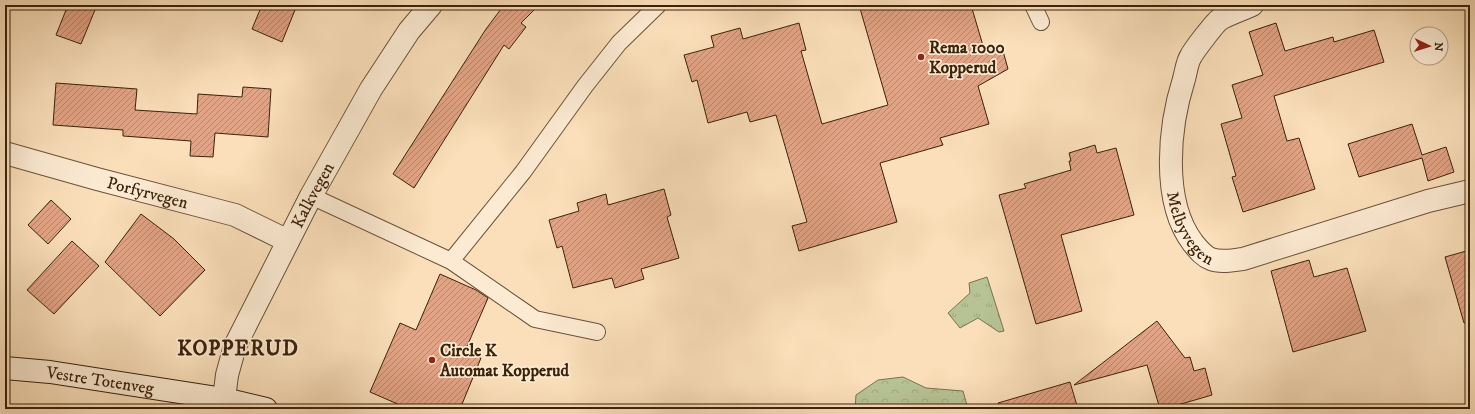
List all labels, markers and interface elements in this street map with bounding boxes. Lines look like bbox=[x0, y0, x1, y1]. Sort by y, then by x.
north arrow bbox=[1409, 26, 1449, 66]
place label: Rema 1000 Kopperud bbox=[929, 37, 1005, 79]
text: N bbox=[1431, 42, 1445, 52]
marker: Rema 1000 Kopperud bbox=[916, 52, 926, 62]
street label: Kalkvegen bbox=[287, 158, 340, 232]
street label: Porfyrvegen bbox=[105, 172, 190, 214]
street label: Melbyvegen bbox=[1161, 190, 1217, 271]
district label: KOPPERUD bbox=[177, 336, 299, 362]
place label: Circle K Automat Kopperud bbox=[439, 340, 570, 382]
marker: Circle K Automat Kopperud bbox=[427, 355, 437, 365]
street label: Vestre Totenveg bbox=[44, 361, 156, 400]

